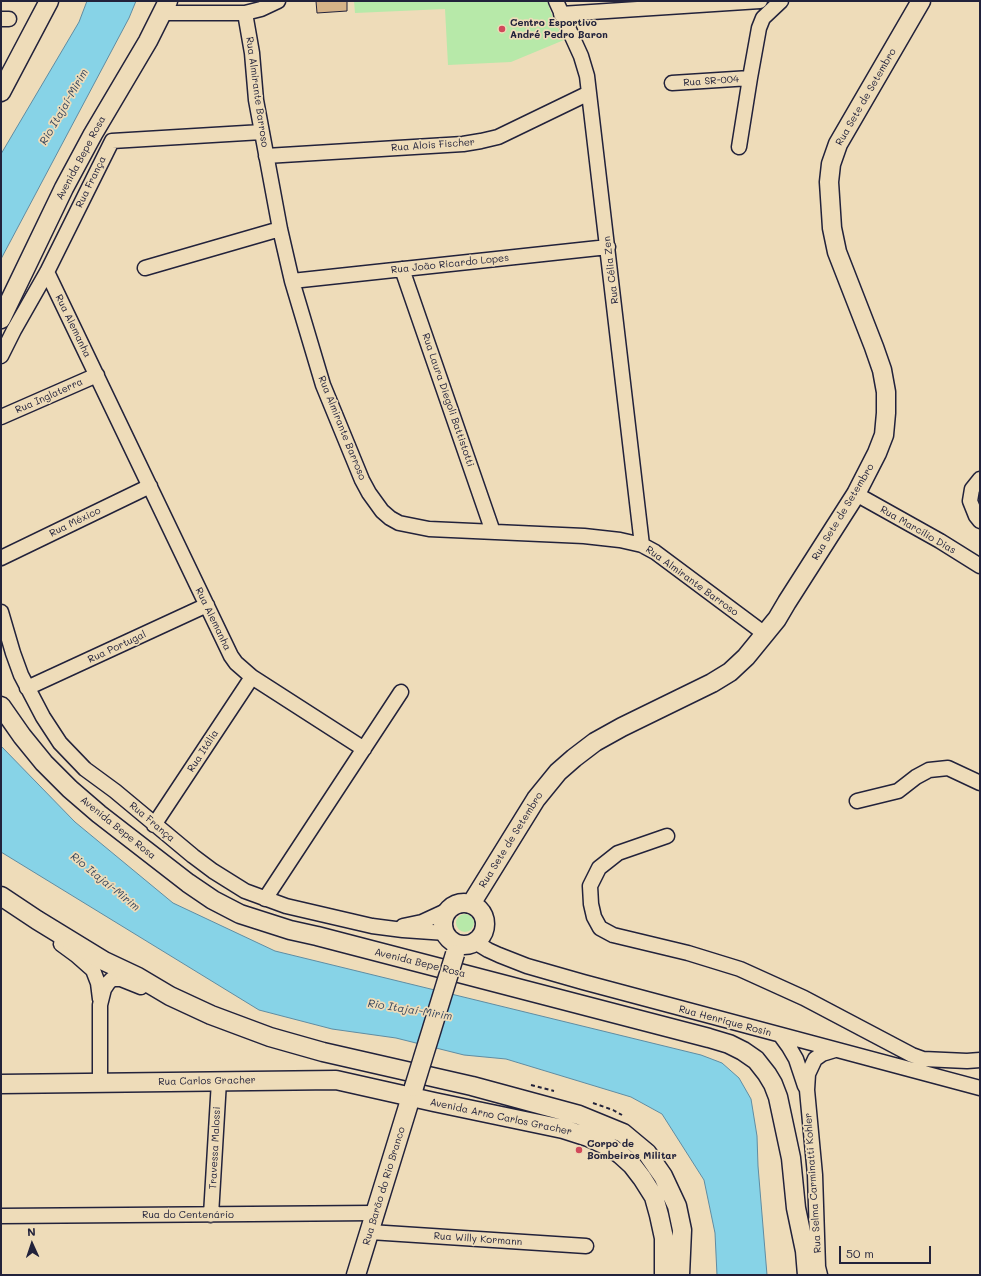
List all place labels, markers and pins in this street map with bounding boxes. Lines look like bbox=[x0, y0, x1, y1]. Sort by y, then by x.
place label: Centro Esportivo André Pedro Baron bbox=[510, 17, 608, 40]
marker: Centro Esportivo André Pedro Baron bbox=[497, 24, 507, 34]
place label: Corpo de Bombeiros Militar bbox=[587, 1138, 677, 1162]
marker: Corpo de Bombeiros Militar bbox=[574, 1145, 584, 1155]

